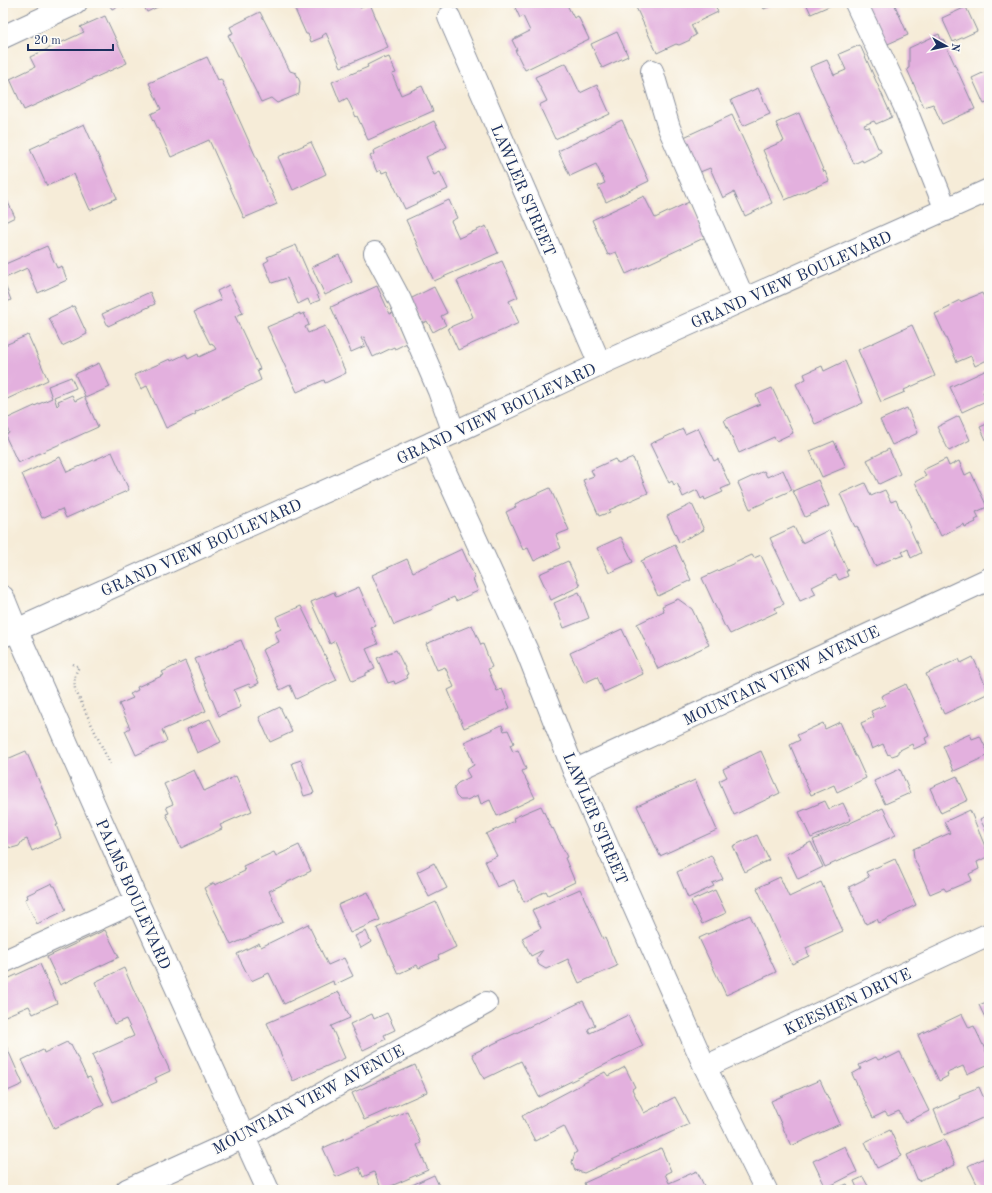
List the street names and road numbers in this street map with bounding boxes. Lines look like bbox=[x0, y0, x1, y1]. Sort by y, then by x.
street label: LAWLER STREET bbox=[487, 123, 557, 259]
street label: GRAND VIEW BOULEVARD bbox=[689, 229, 895, 332]
street label: GRAND VIEW BOULEVARD bbox=[395, 361, 599, 468]
street label: GRAND VIEW BOULEVARD bbox=[99, 497, 305, 600]
street label: MOUNTAIN VIEW AVENUE bbox=[681, 624, 882, 729]
street label: LAWLER STREET bbox=[559, 751, 629, 887]
street label: PALMS BOULEVARD bbox=[92, 817, 173, 972]
street label: KEESHEN DRIVE bbox=[782, 966, 914, 1039]
street label: MOUNTAIN VIEW AVENUE bbox=[210, 1043, 407, 1158]

